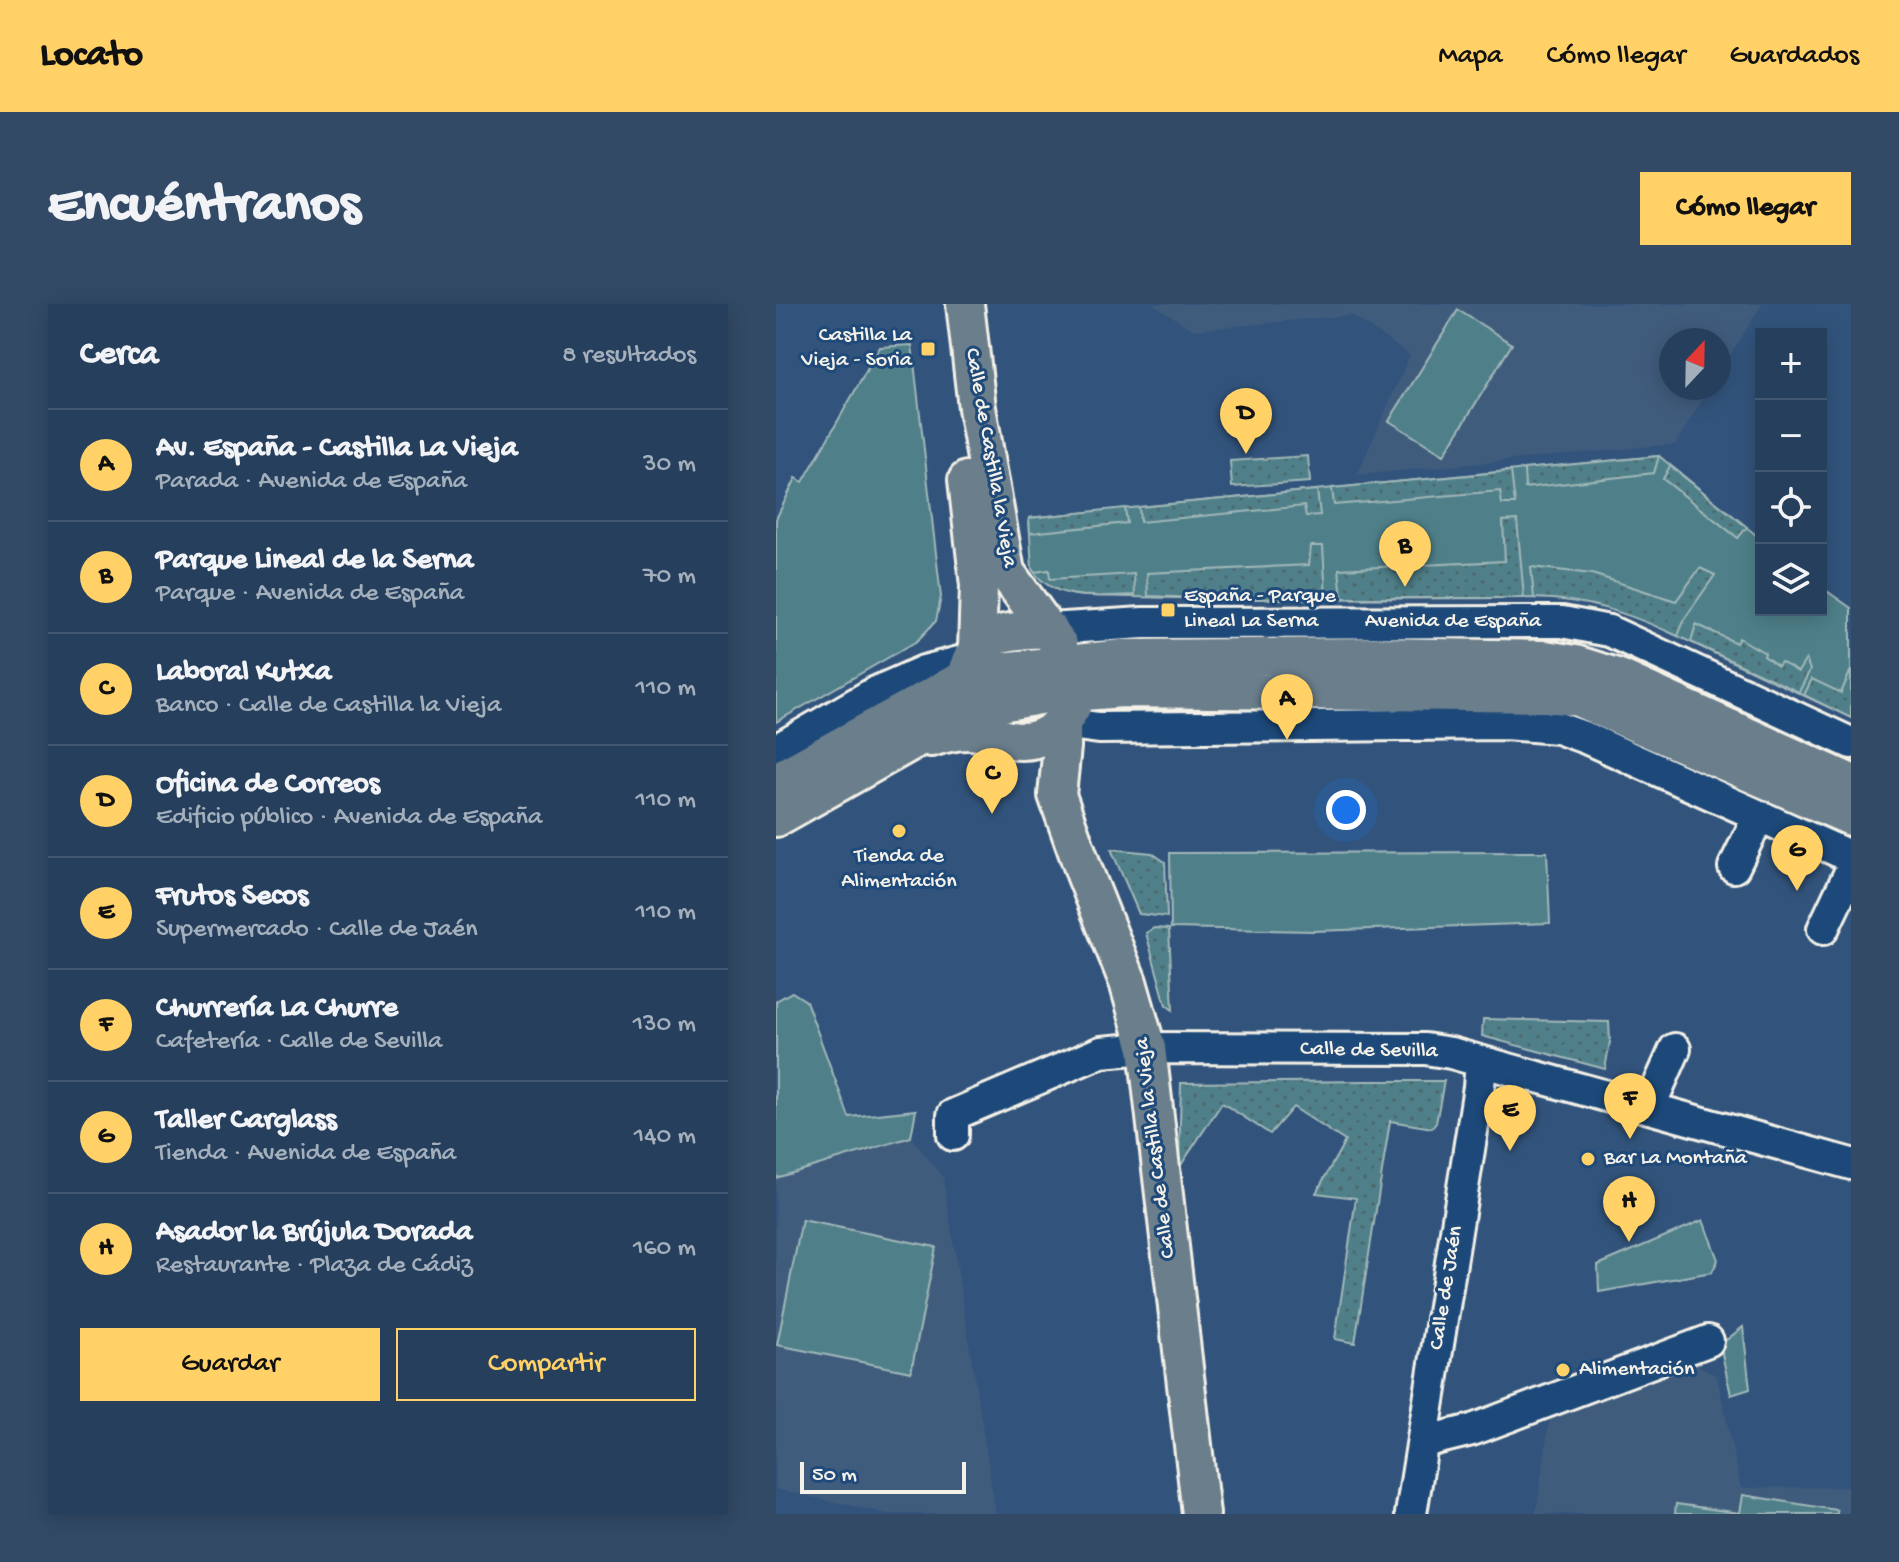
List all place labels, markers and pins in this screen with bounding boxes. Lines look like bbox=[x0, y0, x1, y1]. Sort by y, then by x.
place label: Castilla La Vieja - Soria bbox=[800, 323, 913, 374]
marker: Castilla La Vieja - Soria bbox=[919, 340, 937, 358]
pin: D bbox=[1220, 388, 1272, 454]
pin: B bbox=[1379, 521, 1431, 587]
place label: España - Parque Lineal La Serna bbox=[1184, 584, 1336, 635]
marker: España - Parque Lineal La Serna bbox=[1159, 601, 1177, 619]
pin: A bbox=[1261, 674, 1313, 740]
pin: C bbox=[966, 748, 1018, 814]
marker: Tienda de Alimentación bbox=[890, 822, 908, 840]
pin: G bbox=[1771, 825, 1823, 891]
place label: Tienda de Alimentación bbox=[841, 844, 957, 895]
pin: F bbox=[1604, 1073, 1656, 1139]
pin: E bbox=[1484, 1085, 1536, 1151]
place label: Bar La Montaña bbox=[1603, 1146, 1748, 1172]
marker: Bar La Montaña bbox=[1579, 1150, 1597, 1168]
pin: H bbox=[1603, 1176, 1655, 1242]
place label: Alimentación bbox=[1579, 1357, 1695, 1383]
marker: Alimentación bbox=[1554, 1361, 1572, 1379]

